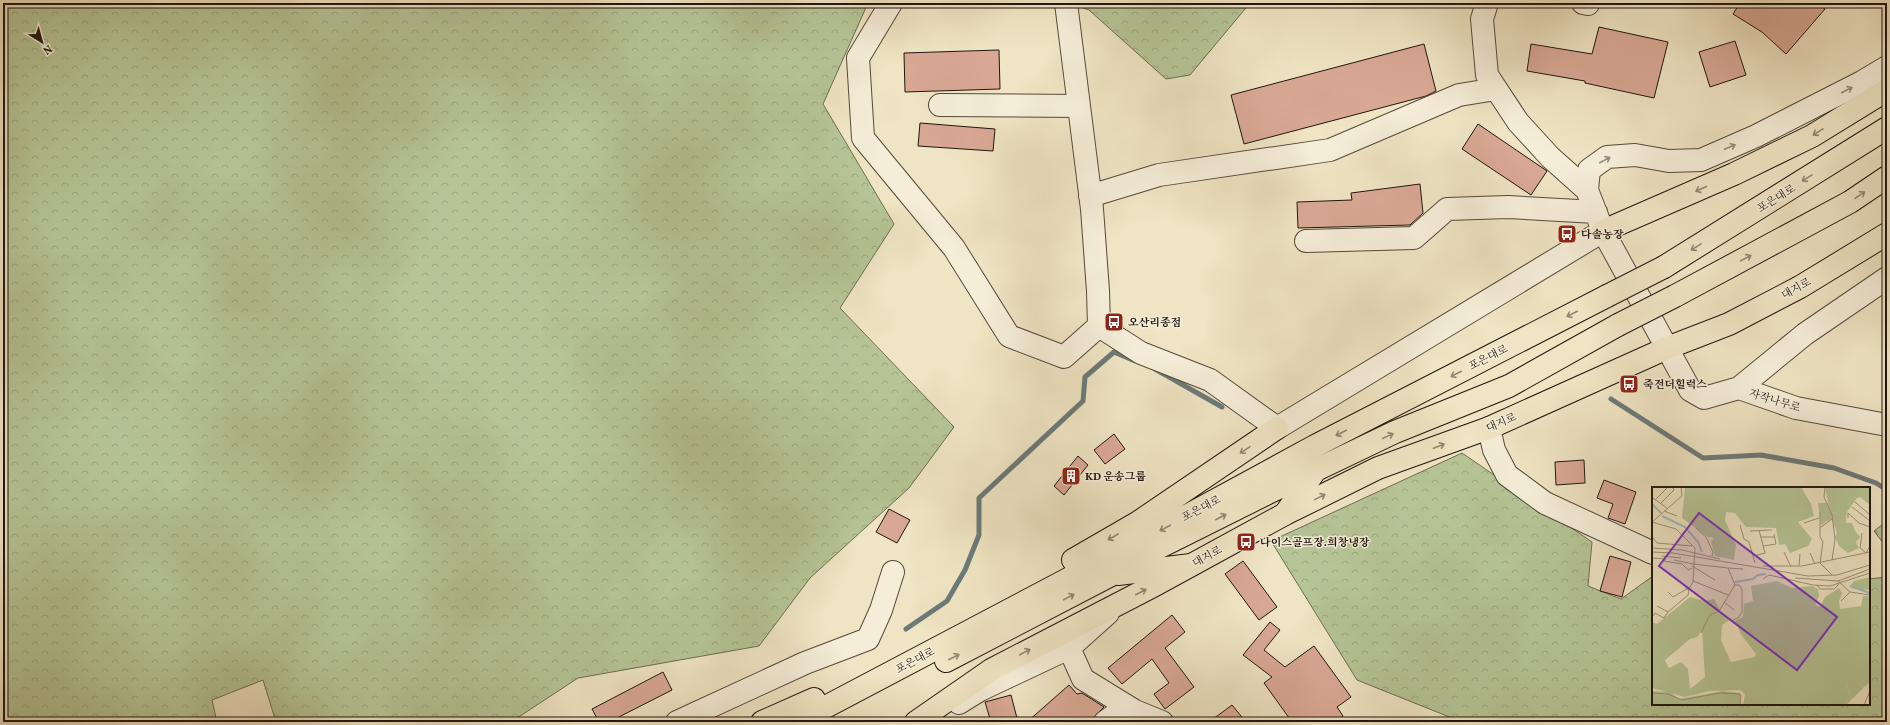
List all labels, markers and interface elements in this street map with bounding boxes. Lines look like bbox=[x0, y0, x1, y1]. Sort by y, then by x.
north arrow bbox=[22, 22, 62, 62]
text: N bbox=[39, 40, 55, 57]
one-way arrow bbox=[1841, 85, 1853, 93]
one-way arrow bbox=[1812, 129, 1824, 137]
one-way arrow bbox=[1724, 143, 1736, 150]
one-way arrow bbox=[1599, 156, 1611, 163]
one-way arrow bbox=[1801, 174, 1812, 182]
street label: 포은대로 bbox=[1755, 181, 1799, 217]
one-way arrow bbox=[1695, 185, 1707, 193]
one-way arrow bbox=[1855, 191, 1866, 199]
bus stop icon: 다솔농장 bbox=[1556, 223, 1578, 245]
place label: 다솔농장 bbox=[1581, 228, 1624, 243]
one-way arrow bbox=[1690, 244, 1702, 252]
one-way arrow bbox=[1740, 253, 1752, 261]
street label: 대지로 bbox=[1779, 275, 1815, 304]
bus stop icon: 오산리종점 bbox=[1103, 311, 1125, 333]
one-way arrow bbox=[1566, 311, 1578, 318]
place label: 오산리종점 bbox=[1128, 316, 1181, 331]
street label: 포은대로 bbox=[1466, 342, 1511, 375]
one-way arrow bbox=[1451, 370, 1463, 378]
bus stop icon: 죽전더힐럭스 bbox=[1618, 373, 1640, 395]
place label: 죽전더힐럭스 bbox=[1643, 378, 1707, 393]
street label: 자작나무로 bbox=[1747, 386, 1803, 416]
street label: 대지로 bbox=[1484, 410, 1520, 437]
one-way arrow bbox=[1335, 430, 1347, 437]
one-way arrow bbox=[1382, 432, 1394, 439]
one-way arrow bbox=[1433, 442, 1445, 450]
one-way arrow bbox=[1239, 446, 1250, 454]
building icon: KD 운송그룹 bbox=[1060, 465, 1082, 487]
place label: KD 운송그룹 bbox=[1085, 470, 1146, 485]
inset map bbox=[1652, 487, 1870, 705]
street label: 포은대로 bbox=[1179, 493, 1224, 526]
one-way arrow bbox=[1313, 493, 1325, 500]
one-way arrow bbox=[1215, 513, 1227, 520]
one-way arrow bbox=[1159, 524, 1171, 532]
bus stop icon: 나이스골프장.희창냉장 bbox=[1235, 531, 1257, 553]
one-way arrow bbox=[1107, 534, 1119, 542]
place label: 나이스골프장.희창냉장 bbox=[1260, 536, 1370, 551]
street label: 대지로 bbox=[1190, 543, 1226, 572]
one-way arrow bbox=[1135, 588, 1147, 595]
one-way arrow bbox=[1063, 593, 1075, 601]
street label: 포은대로 bbox=[893, 645, 938, 678]
one-way arrow bbox=[1019, 648, 1031, 655]
one-way arrow bbox=[948, 653, 960, 660]

